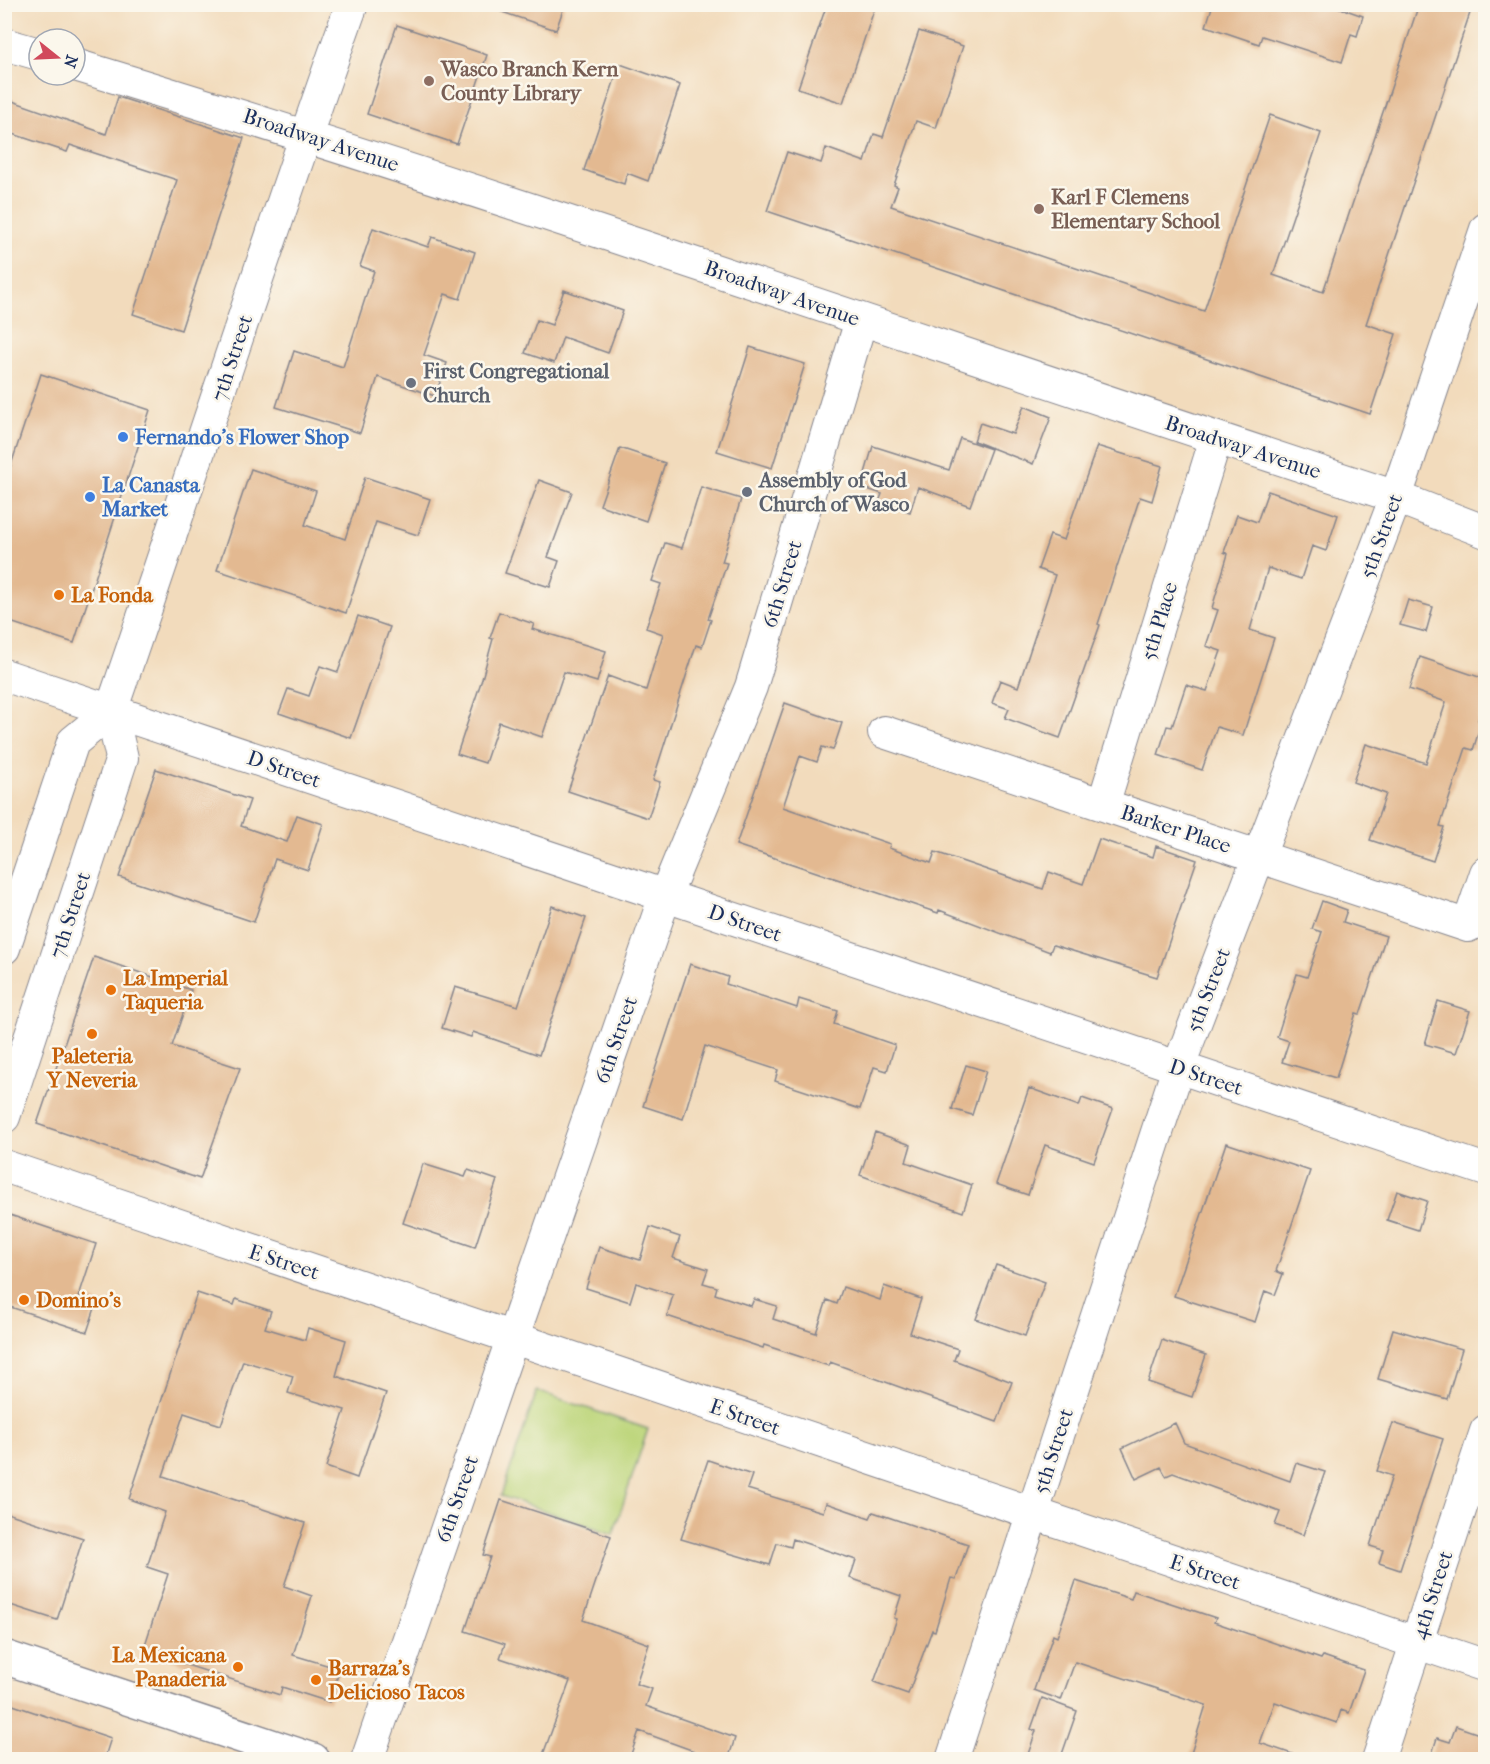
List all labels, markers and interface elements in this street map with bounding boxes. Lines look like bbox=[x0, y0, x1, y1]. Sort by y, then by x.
north arrow bbox=[27, 27, 87, 87]
text: N bbox=[60, 53, 82, 71]
place label: Wasco Branch Kern County Library bbox=[440, 57, 619, 105]
marker: Wasco Branch Kern County Library bbox=[422, 74, 436, 88]
street label: Broadway Avenue bbox=[240, 104, 402, 176]
place label: Karl F Clemens Elementary School bbox=[1051, 185, 1220, 233]
marker: Karl F Clemens Elementary School bbox=[1032, 202, 1046, 216]
street label: Broadway Avenue bbox=[701, 255, 863, 331]
street label: 7th Street bbox=[207, 311, 257, 404]
place label: First Congregational Church bbox=[422, 359, 609, 407]
marker: First Congregational Church bbox=[404, 376, 418, 390]
street label: Broadway Avenue bbox=[1162, 411, 1324, 483]
place label: Fernando's Flower Shop bbox=[134, 425, 350, 449]
marker: Fernando's Flower Shop bbox=[116, 430, 130, 444]
place label: Assembly of God Church of Wasco bbox=[757, 468, 910, 516]
place label: La Canasta Market bbox=[101, 473, 201, 521]
marker: Assembly of God Church of Wasco bbox=[740, 485, 754, 499]
marker: La Canasta Market bbox=[83, 490, 97, 504]
street label: 5th Street bbox=[1355, 490, 1408, 582]
street label: 6th Street bbox=[757, 537, 807, 631]
street label: 5th Place bbox=[1136, 579, 1182, 663]
place label: La Fonda bbox=[71, 583, 154, 607]
marker: La Fonda bbox=[52, 588, 66, 602]
street label: D Street bbox=[244, 745, 324, 793]
street label: Barker Place bbox=[1118, 800, 1234, 858]
street label: 7th Street bbox=[45, 868, 95, 961]
street label: D Street bbox=[705, 899, 785, 947]
street label: 5th Street bbox=[1181, 944, 1235, 1036]
place label: La Imperial Taqueria bbox=[122, 966, 228, 1014]
marker: La Imperial Taqueria bbox=[104, 983, 118, 997]
street label: 6th Street bbox=[590, 993, 642, 1087]
marker: Paleteria Y Neveria bbox=[85, 1027, 99, 1041]
place label: Paleteria Y Neveria bbox=[46, 1044, 138, 1092]
street label: D Street bbox=[1166, 1054, 1246, 1100]
street label: E Street bbox=[246, 1239, 323, 1285]
place label: Domino's bbox=[36, 1288, 121, 1312]
marker: Domino's bbox=[17, 1293, 31, 1307]
street label: E Street bbox=[707, 1394, 784, 1440]
street label: 5th Street bbox=[1028, 1405, 1078, 1497]
street label: 6th Street bbox=[431, 1452, 483, 1546]
street label: 4th Street bbox=[1406, 1547, 1458, 1642]
street label: E Street bbox=[1167, 1549, 1244, 1595]
place label: La Mexicana Panaderia bbox=[112, 1643, 227, 1691]
place label: Barraza's Delicioso Tacos bbox=[328, 1656, 465, 1704]
marker: La Mexicana Panaderia bbox=[231, 1660, 245, 1674]
marker: Barraza's Delicioso Tacos bbox=[309, 1673, 323, 1687]

